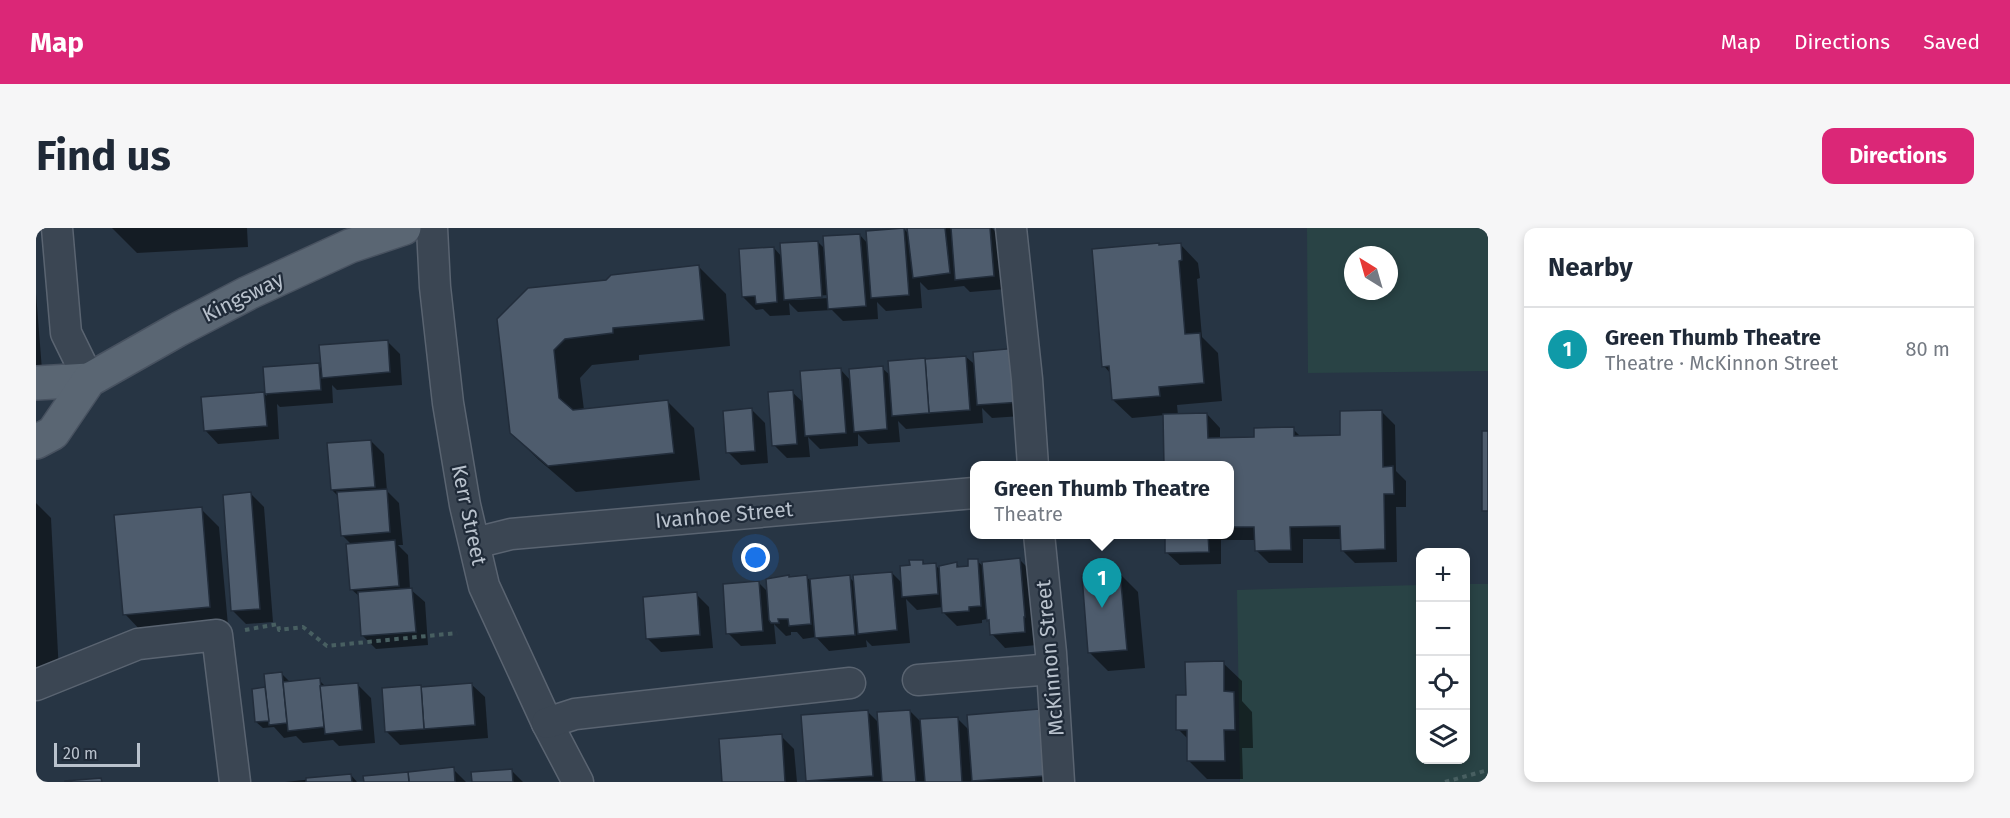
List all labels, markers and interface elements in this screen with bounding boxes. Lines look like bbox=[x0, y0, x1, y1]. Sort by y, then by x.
text: Map bbox=[30, 26, 84, 59]
text: Map bbox=[1721, 29, 1761, 55]
text: Directions bbox=[1794, 29, 1890, 55]
text: Saved bbox=[1923, 29, 1980, 55]
button: Directions bbox=[1822, 128, 1974, 184]
text: Find us bbox=[36, 131, 171, 181]
north arrow bbox=[1344, 246, 1398, 300]
text: Nearby bbox=[1548, 252, 1633, 283]
street label: Kingsway bbox=[198, 266, 289, 328]
text: Green Thumb Theatre bbox=[1605, 324, 1821, 351]
text: 1 bbox=[1563, 337, 1572, 361]
text: 80 m bbox=[1905, 337, 1950, 361]
text: Theatre · McKinnon Street bbox=[1605, 351, 1838, 375]
popup bbox=[970, 461, 1234, 539]
street label: Kerr Street bbox=[446, 462, 492, 568]
text: Green Thumb Theatre bbox=[994, 475, 1210, 502]
street label: Ivanhoe Street bbox=[654, 496, 795, 534]
text: Theatre bbox=[994, 502, 1063, 526]
your location bbox=[741, 543, 770, 572]
map controls bbox=[1416, 548, 1470, 764]
button: + bbox=[1416, 548, 1470, 602]
pin: 1 bbox=[1082, 558, 1122, 608]
street label: McKinnon Street bbox=[1030, 579, 1070, 737]
button: − bbox=[1416, 602, 1470, 656]
button: locate bbox=[1416, 656, 1470, 710]
button: layers bbox=[1416, 710, 1470, 764]
scale bar bbox=[54, 740, 140, 768]
text: 20 m bbox=[63, 744, 98, 763]

